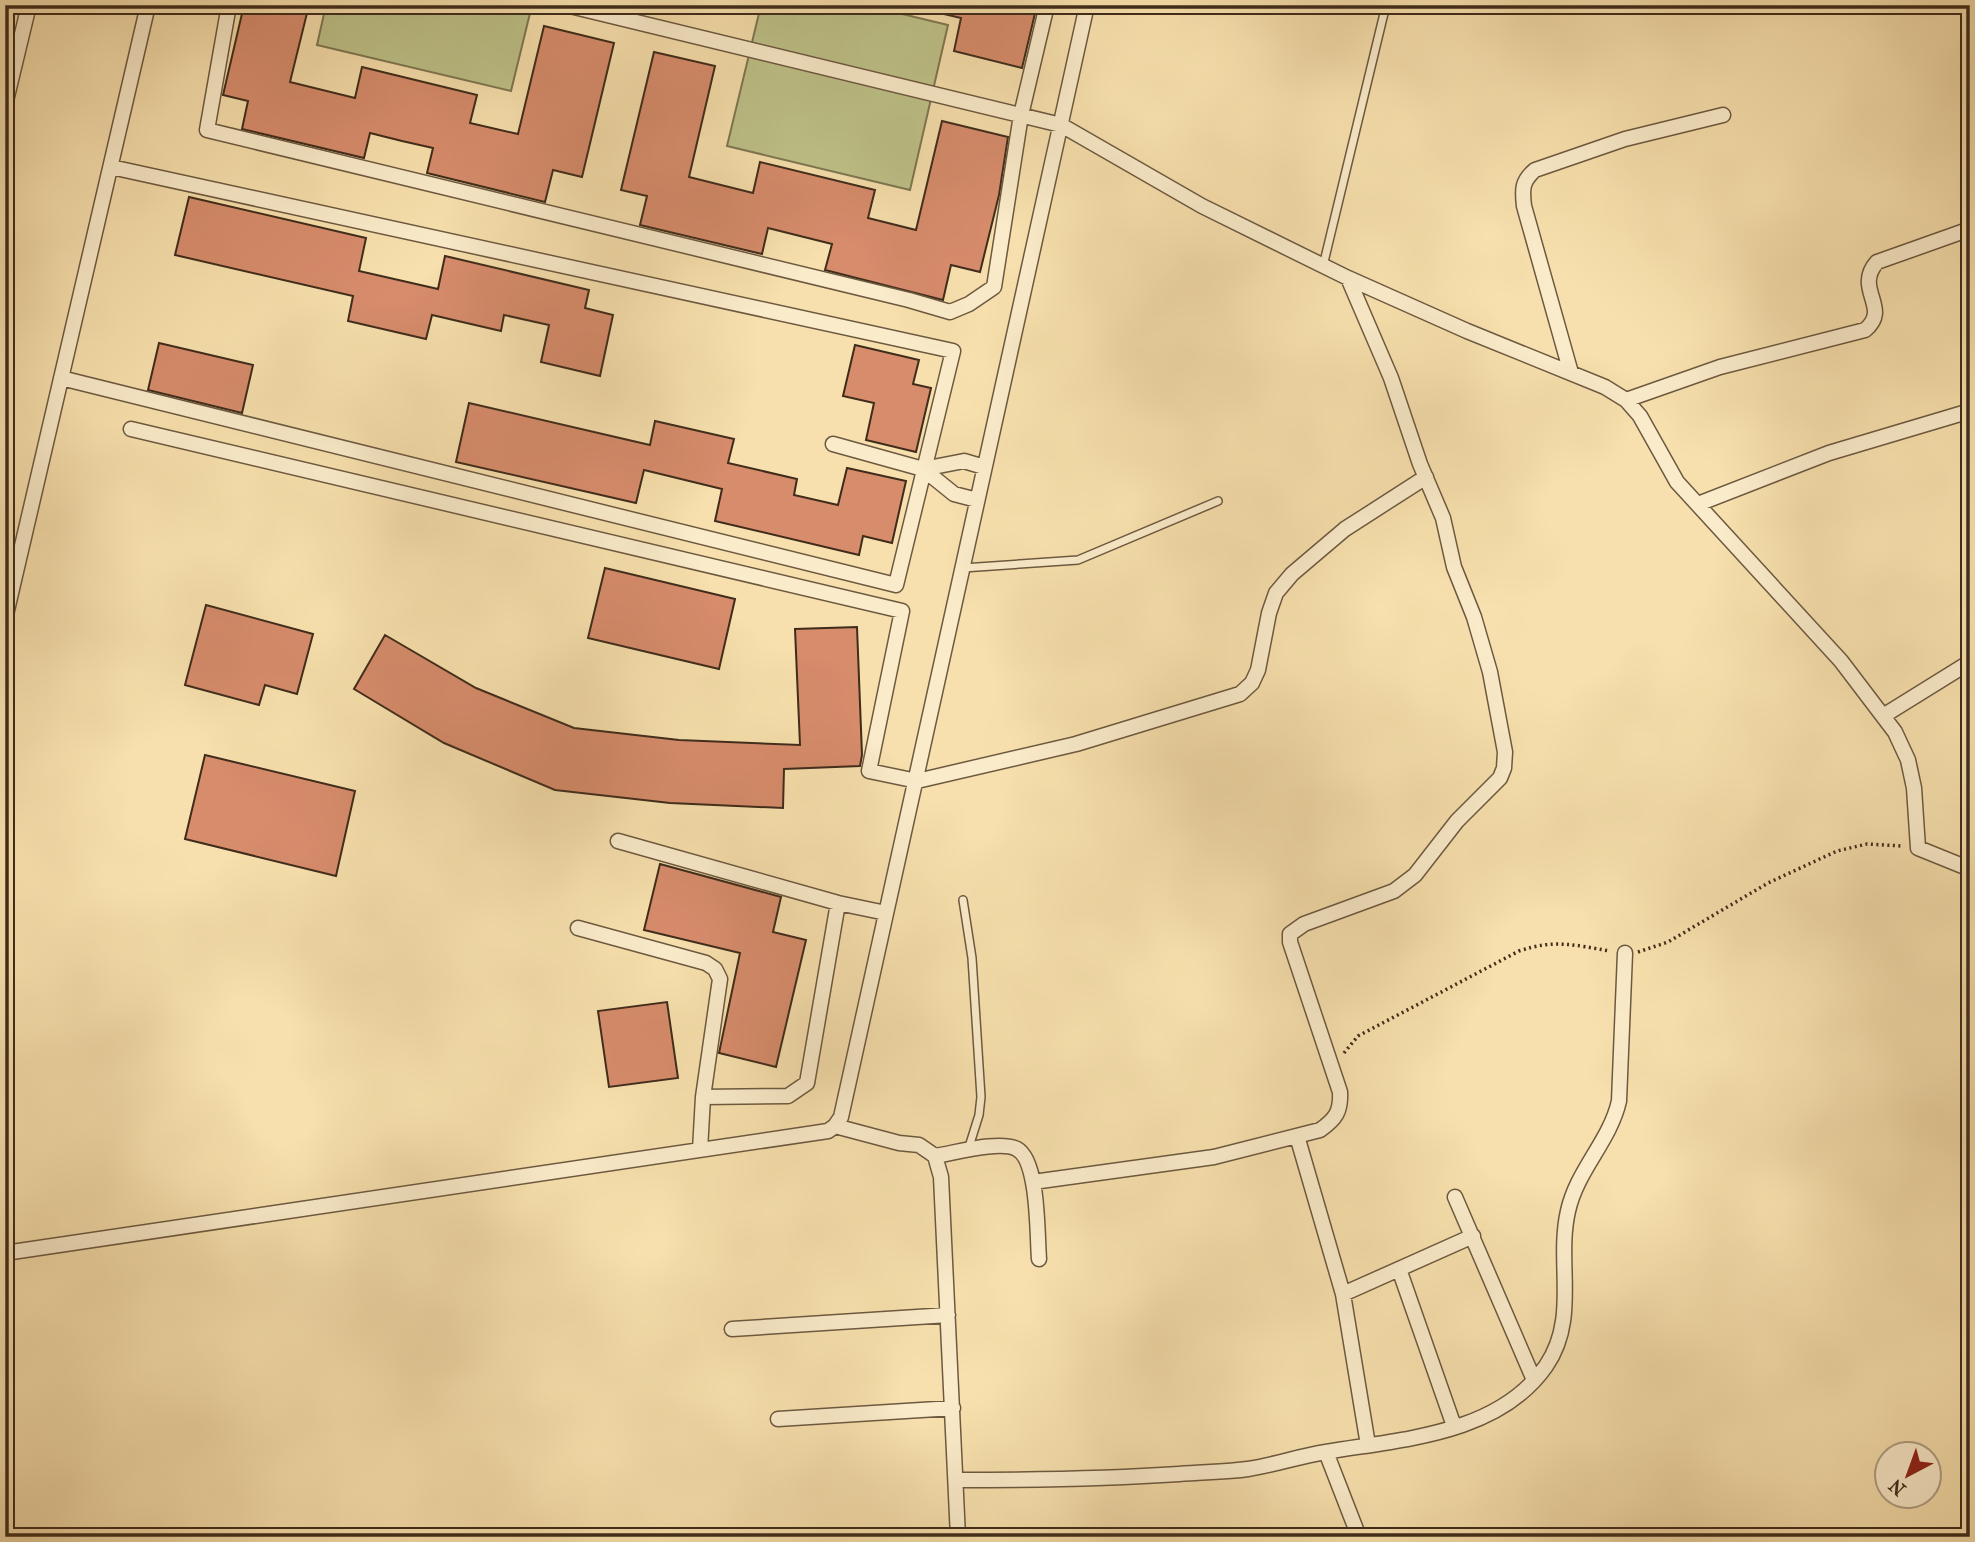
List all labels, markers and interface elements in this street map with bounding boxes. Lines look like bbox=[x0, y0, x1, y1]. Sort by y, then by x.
north arrow bbox=[1874, 1440, 1944, 1510]
text: N bbox=[1884, 1474, 1910, 1500]

